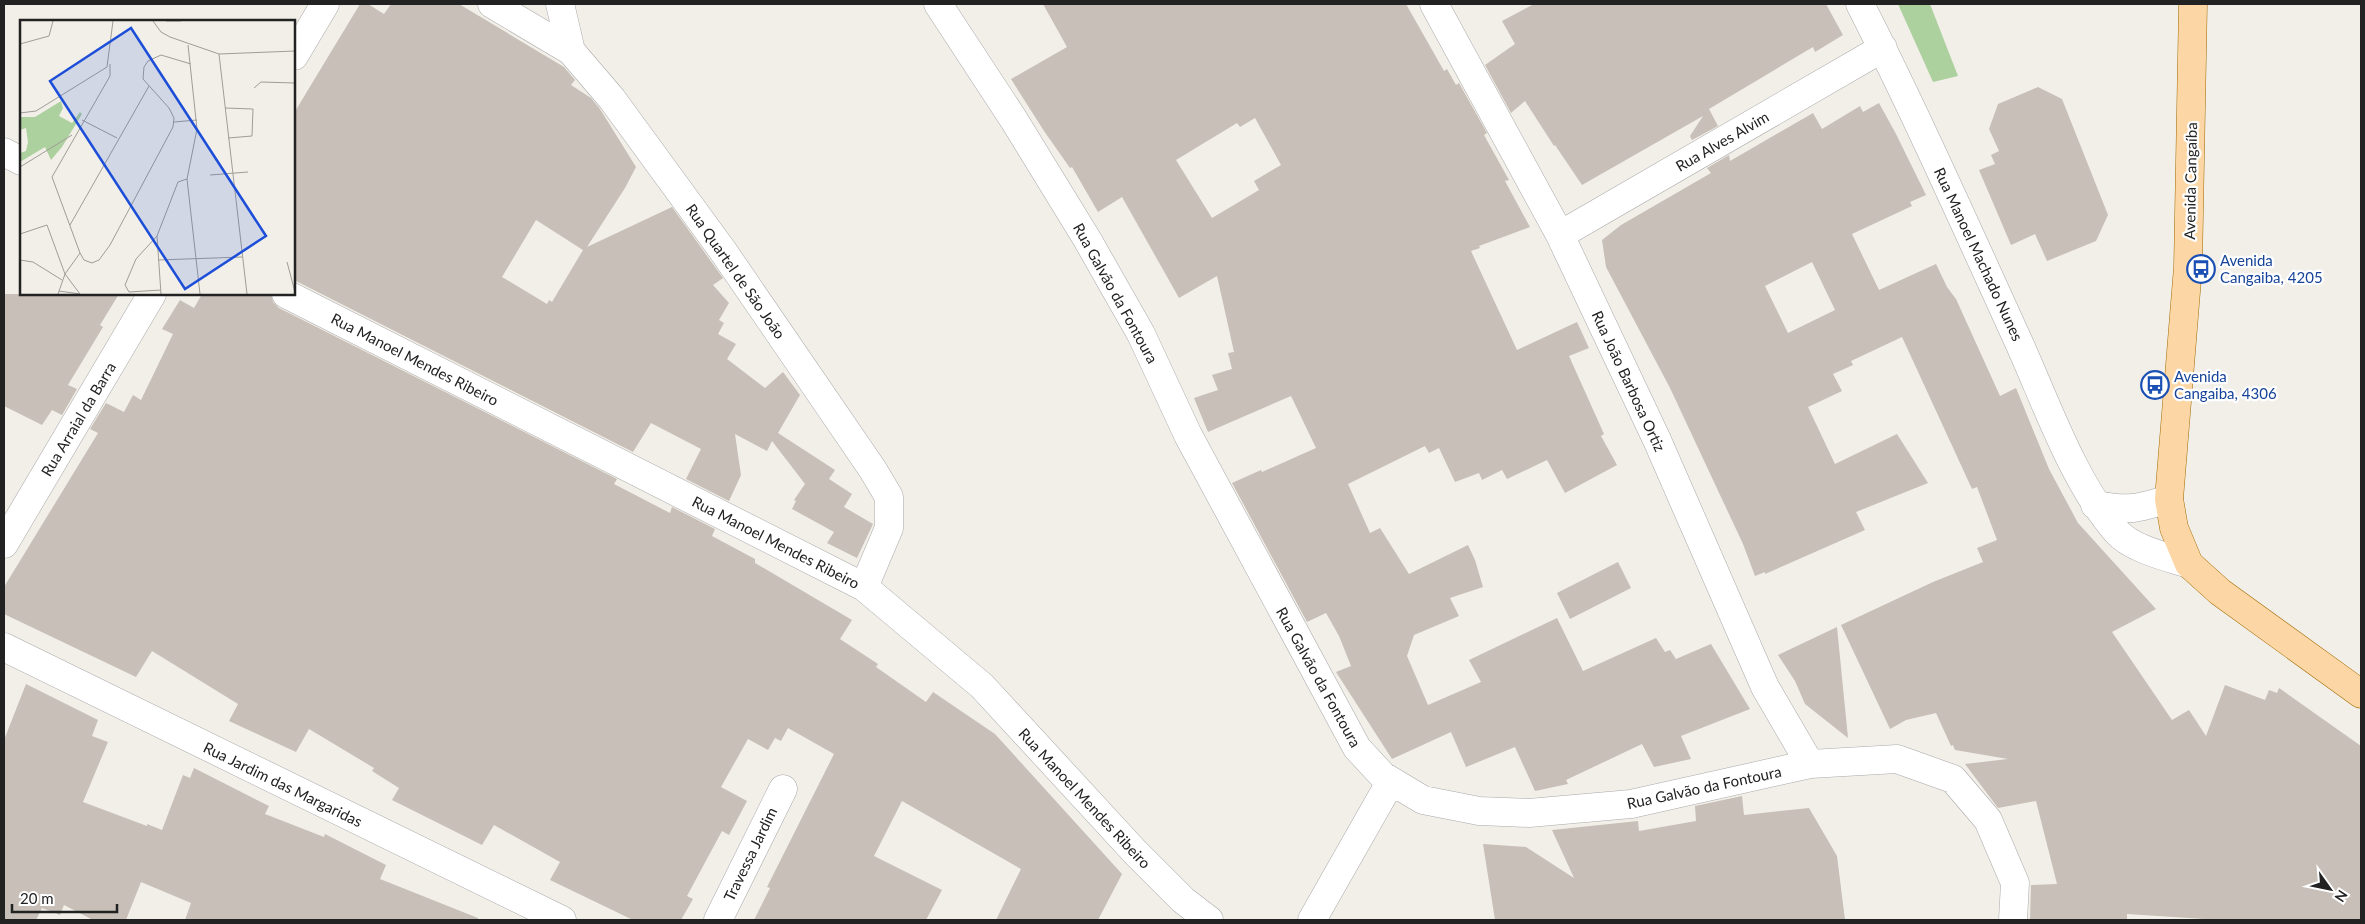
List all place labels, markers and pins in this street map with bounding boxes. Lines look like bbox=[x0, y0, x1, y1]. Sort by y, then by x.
place label: Avenida Cangaiba, 4205 bbox=[2220, 251, 2323, 286]
bus stop icon: Avenida Cangaiba, 4205 bbox=[2186, 254, 2216, 284]
place label: Avenida Cangaiba, 4306 bbox=[2174, 367, 2277, 402]
bus stop icon: Avenida Cangaiba, 4306 bbox=[2140, 370, 2170, 400]

